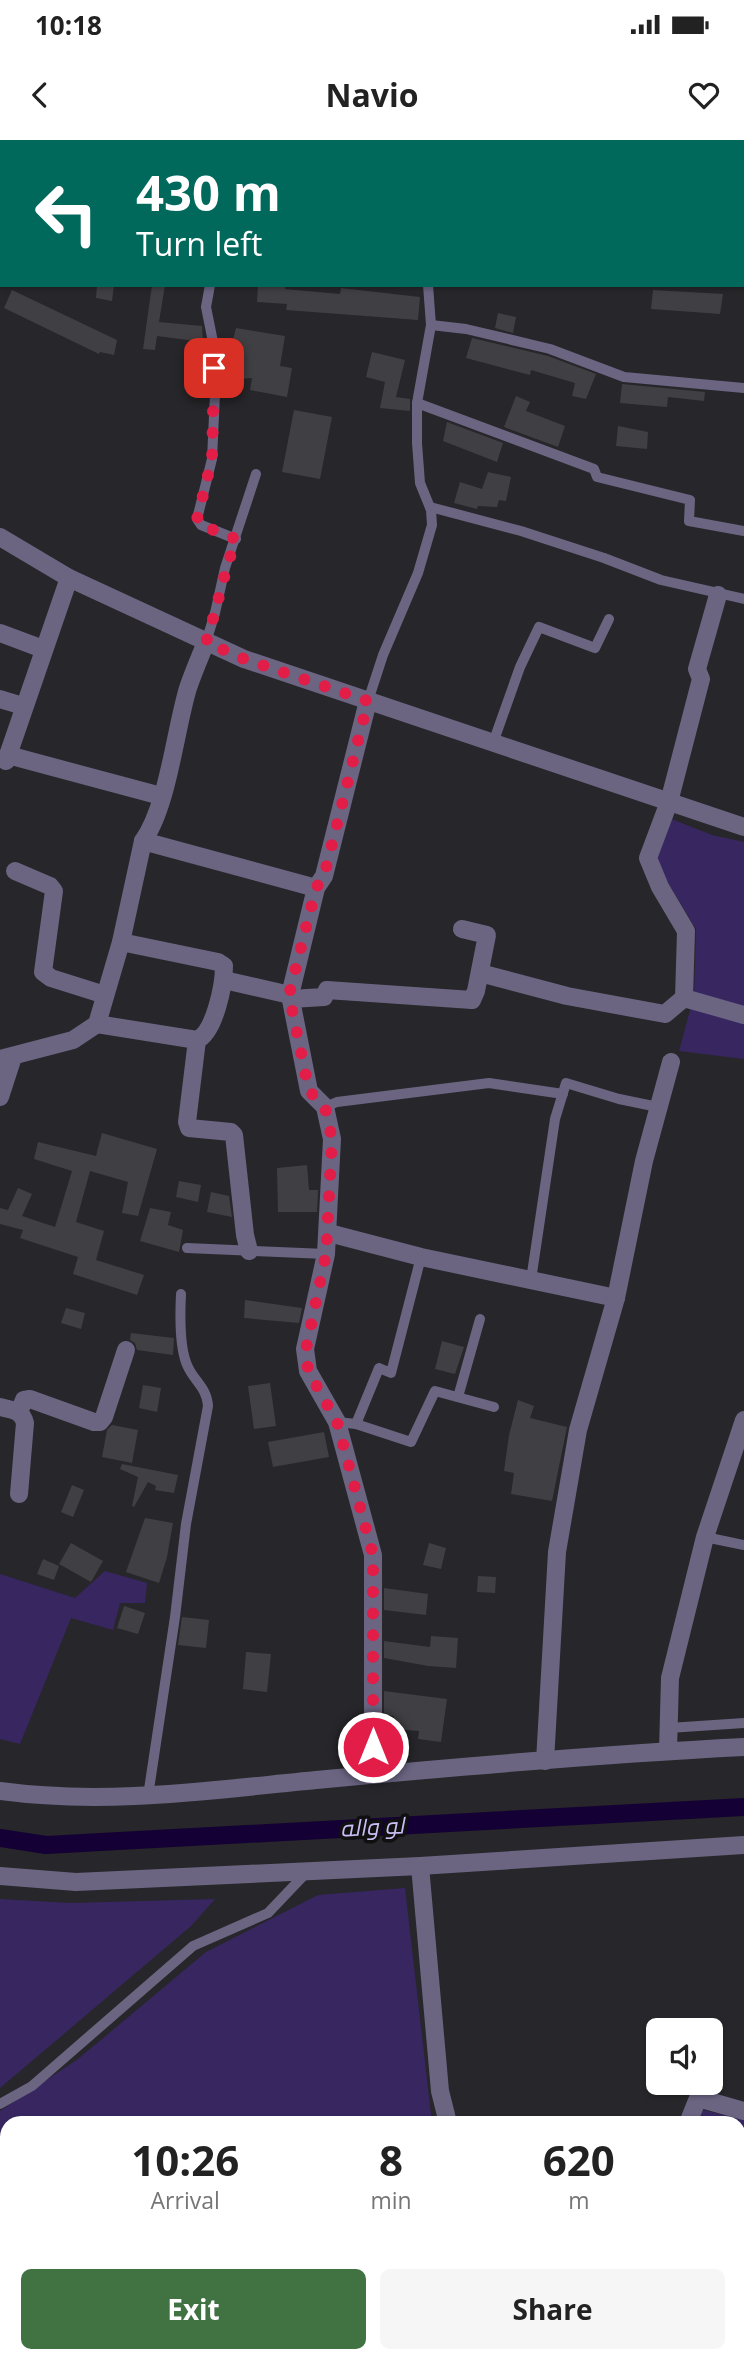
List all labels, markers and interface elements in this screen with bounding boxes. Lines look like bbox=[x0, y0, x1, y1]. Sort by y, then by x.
text: 10:18 bbox=[35, 7, 102, 43]
text: Navio bbox=[325, 73, 419, 116]
icon: back bbox=[21, 76, 59, 114]
icon: heart bbox=[685, 76, 723, 114]
text: 430 m bbox=[136, 159, 281, 225]
icon: left bbox=[21, 168, 112, 259]
text: Turn left bbox=[136, 222, 262, 265]
pin bbox=[184, 338, 244, 398]
icon: arrive bbox=[195, 349, 233, 387]
position arrow bbox=[336, 1710, 410, 1784]
water label: لو واله bbox=[339, 1808, 407, 1844]
map controls bbox=[646, 2018, 723, 2095]
button: sound bbox=[646, 2018, 723, 2095]
text: 10:26 bbox=[131, 2131, 239, 2188]
text: 8 bbox=[379, 2131, 403, 2188]
text: 620 bbox=[543, 2131, 615, 2188]
text: Arrival bbox=[151, 2184, 220, 2216]
text: min bbox=[370, 2184, 412, 2216]
text: m bbox=[568, 2184, 589, 2216]
button: Exit bbox=[21, 2269, 366, 2349]
button: Share bbox=[380, 2269, 725, 2349]

